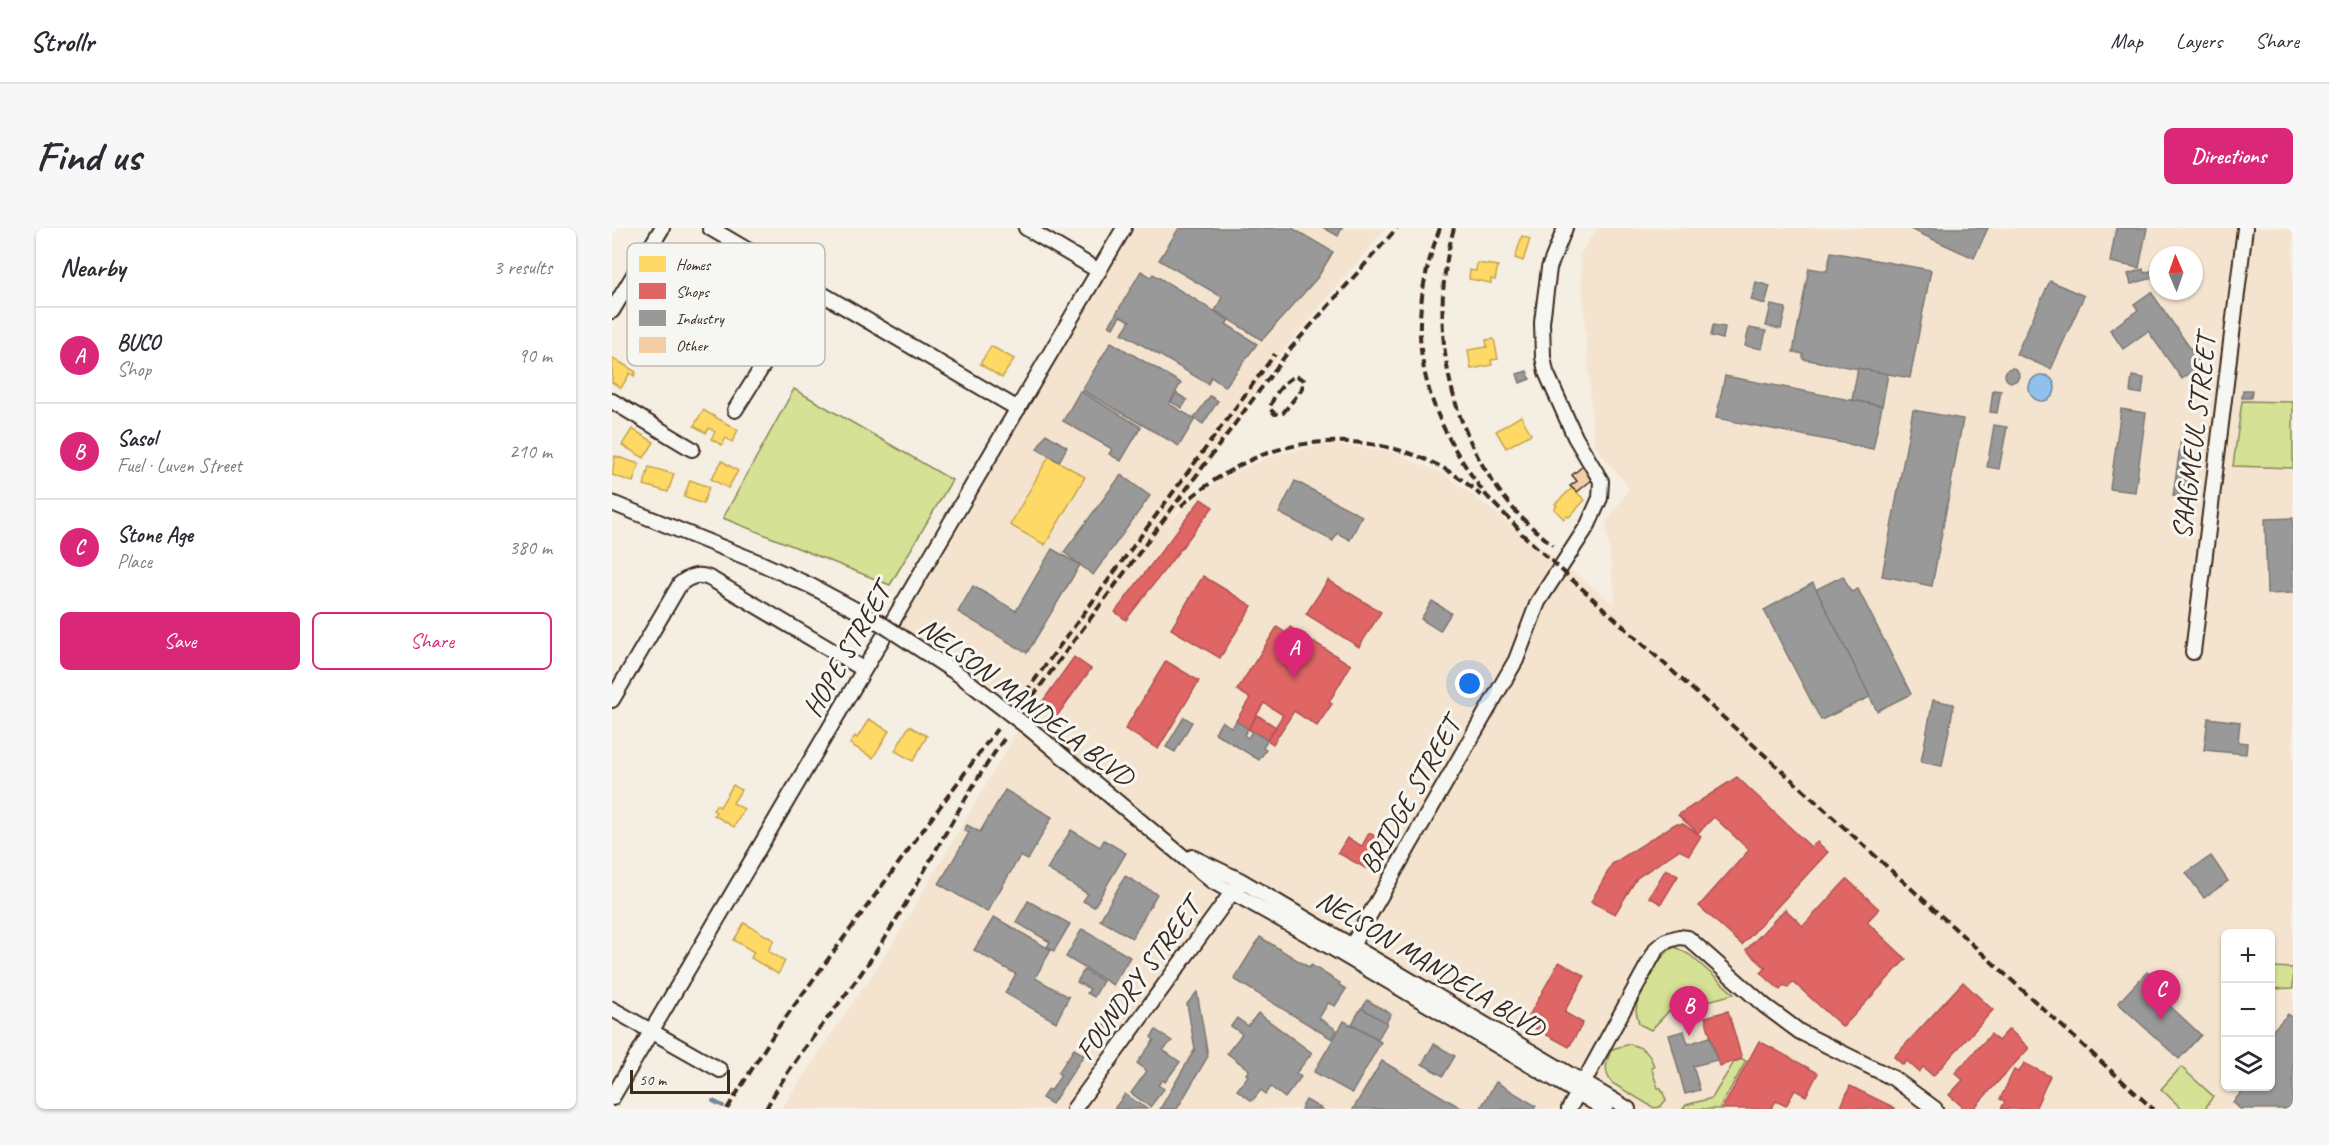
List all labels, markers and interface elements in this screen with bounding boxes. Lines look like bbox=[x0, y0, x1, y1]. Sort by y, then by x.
text: Strollr bbox=[30, 24, 94, 59]
text: Map bbox=[2110, 28, 2143, 54]
text: Layers bbox=[2176, 28, 2222, 54]
text: Share bbox=[2255, 28, 2299, 54]
button: Directions bbox=[2164, 128, 2293, 184]
text: Find us bbox=[36, 130, 141, 183]
legend bbox=[627, 243, 825, 366]
north arrow bbox=[2149, 246, 2203, 300]
text: Nearby bbox=[60, 251, 125, 284]
text: 3 results bbox=[493, 255, 552, 280]
text: Homes bbox=[676, 255, 712, 275]
text: Shops bbox=[676, 282, 710, 302]
text: Industry bbox=[676, 309, 725, 329]
street label: SAAGMEUL STREET bbox=[2164, 326, 2224, 541]
text: BUCO bbox=[117, 329, 160, 357]
text: Other bbox=[676, 336, 709, 356]
text: A bbox=[74, 343, 85, 368]
text: 90 m bbox=[518, 343, 552, 368]
text: Shop bbox=[117, 357, 151, 382]
text: Sasol bbox=[117, 425, 157, 453]
text: B bbox=[74, 439, 85, 464]
text: 210 m bbox=[509, 439, 552, 464]
text: Fuel · Luven Street bbox=[117, 453, 242, 478]
text: Stone Age bbox=[117, 521, 193, 549]
text: C bbox=[75, 535, 84, 560]
text: 380 m bbox=[509, 535, 552, 560]
text: Place bbox=[117, 549, 152, 574]
street label: HOPE STREET bbox=[794, 571, 902, 723]
street label: NELSON MANDELA BLVD bbox=[912, 609, 1143, 795]
button: Save bbox=[60, 612, 300, 670]
button: Share bbox=[312, 612, 552, 670]
pin: A bbox=[1274, 628, 1314, 678]
your location bbox=[1455, 669, 1484, 698]
street label: BRIDGE STREET bbox=[1351, 705, 1472, 879]
street label: NELSON MANDELA BLVD bbox=[1310, 882, 1554, 1047]
street label: FOUNDRY STREET bbox=[1067, 886, 1212, 1067]
map controls bbox=[2221, 929, 2275, 1091]
button: + bbox=[2221, 929, 2275, 983]
pin: C bbox=[2142, 970, 2180, 1020]
button: − bbox=[2221, 983, 2275, 1037]
pin: B bbox=[1670, 986, 1708, 1036]
button: layers bbox=[2221, 1037, 2275, 1091]
scale bar bbox=[630, 1067, 730, 1094]
text: 50 m bbox=[639, 1070, 666, 1090]

